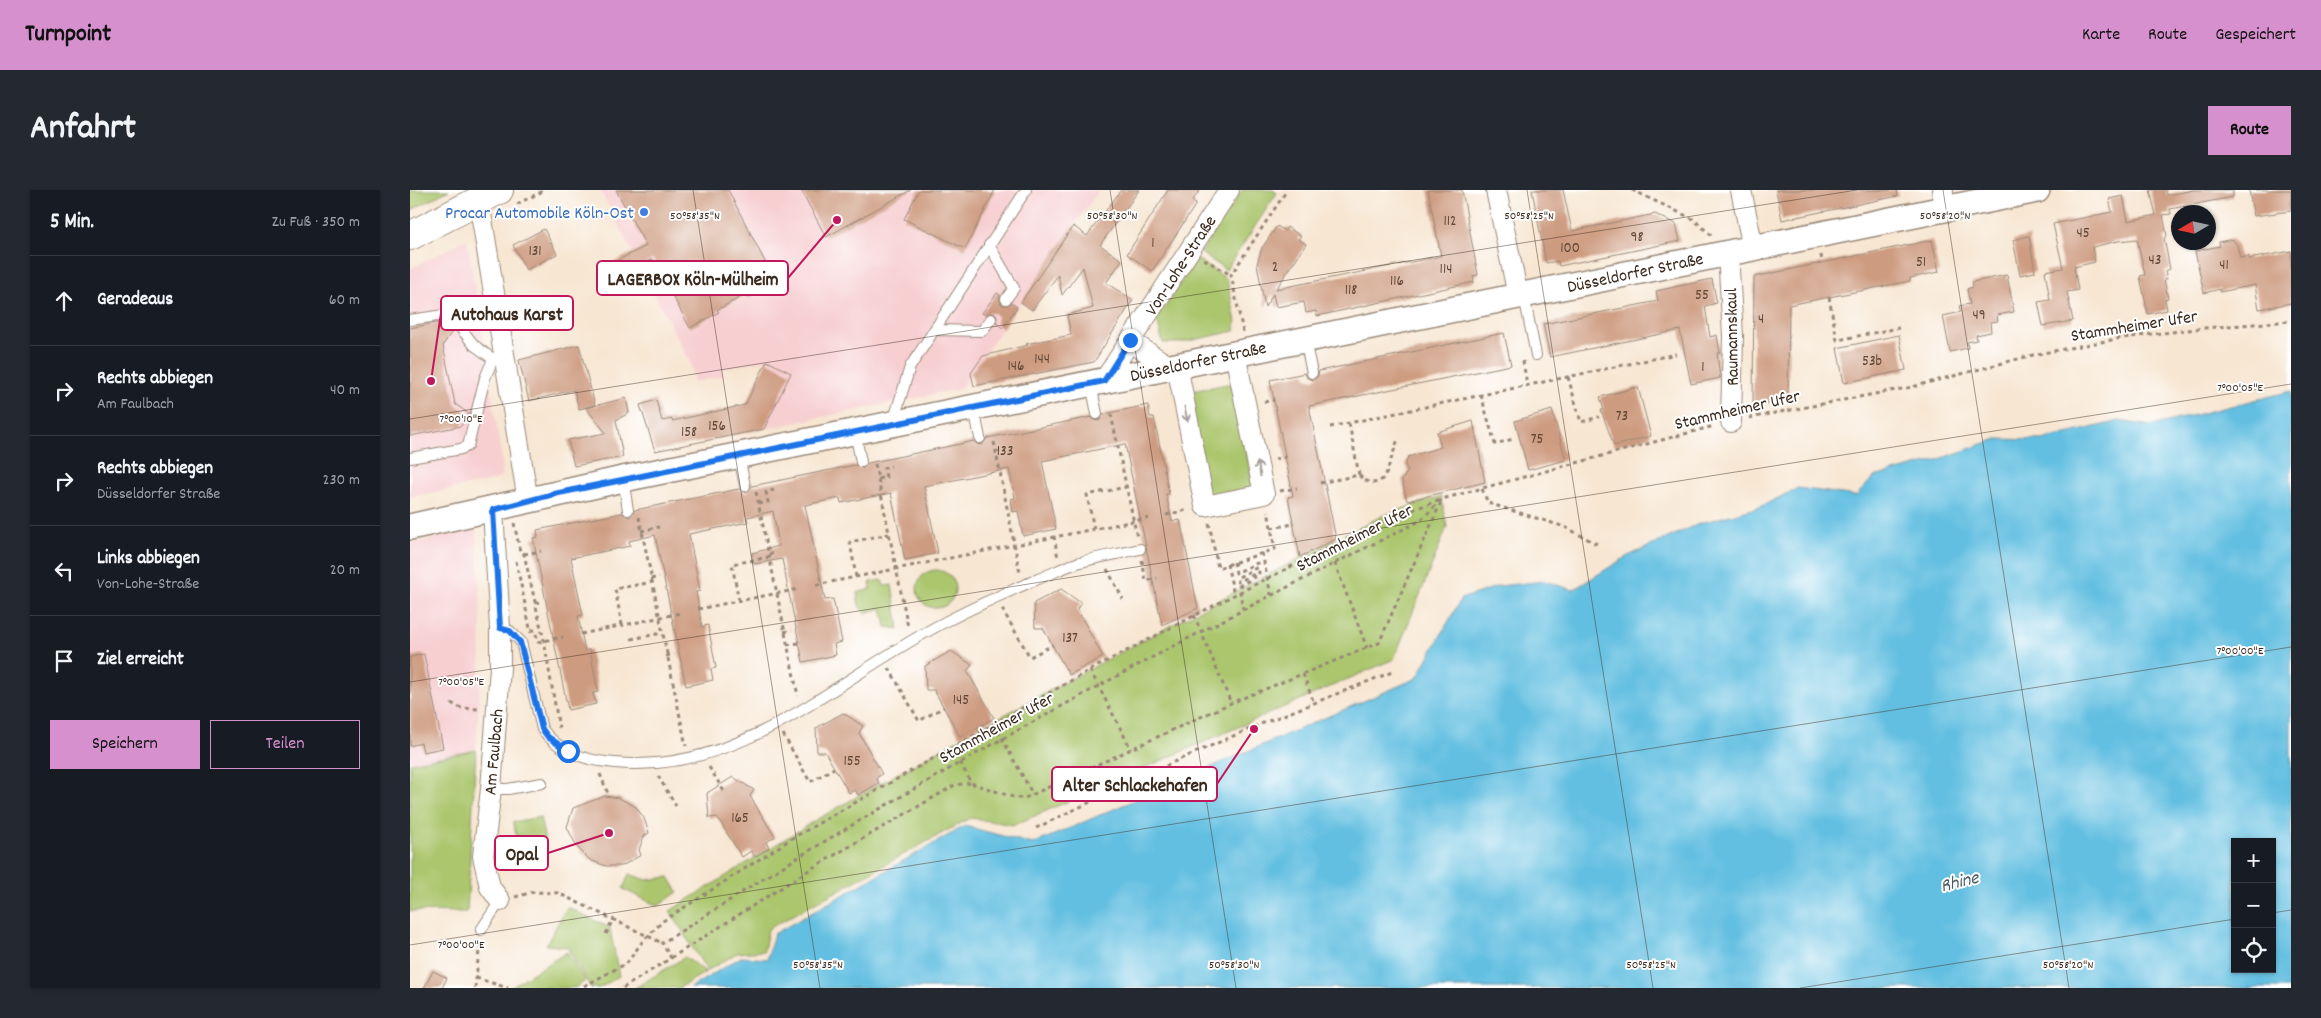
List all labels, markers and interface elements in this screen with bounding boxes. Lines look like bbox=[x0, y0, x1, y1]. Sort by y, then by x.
text: Turnpoint bbox=[25, 18, 111, 52]
text: Karte bbox=[2082, 23, 2120, 48]
text: Route bbox=[2148, 23, 2187, 48]
text: Gespeichert bbox=[2215, 23, 2296, 48]
text: Anfahrt bbox=[30, 105, 136, 155]
button: Route bbox=[2208, 106, 2291, 155]
place label: Procar Automobile Köln-Ost bbox=[445, 202, 634, 227]
north arrow bbox=[2171, 205, 2216, 250]
marker: Procar Automobile Köln-Ost bbox=[638, 206, 650, 218]
text: 5 Min. bbox=[50, 208, 94, 238]
text: 50°58'35"N bbox=[670, 208, 720, 225]
text: 50°58'30"N bbox=[1087, 208, 1137, 225]
text: 50°58'25"N bbox=[1504, 208, 1554, 225]
text: 50°58'20"N bbox=[1920, 208, 1970, 225]
text: Zu Fuß · 350 m bbox=[272, 211, 360, 234]
street label: Von-Lohe-Straße bbox=[1140, 211, 1224, 321]
house number: 112 bbox=[1443, 211, 1457, 233]
house number: 45 bbox=[2076, 223, 2090, 245]
house number: 98 bbox=[1631, 227, 1643, 249]
house number: 1 bbox=[1151, 233, 1155, 255]
house number: 100 bbox=[1560, 238, 1580, 260]
house number: 131 bbox=[528, 241, 542, 263]
street label: Düsseldorfer Straße bbox=[1565, 248, 1706, 301]
house number: 43 bbox=[2149, 250, 2161, 272]
house number: 51 bbox=[1916, 252, 1926, 274]
house number: 41 bbox=[2219, 255, 2229, 277]
house number: 2 bbox=[1272, 257, 1278, 279]
house number: 114 bbox=[1440, 259, 1452, 281]
callout: LAGERBOX Köln-Mülheim bbox=[597, 261, 788, 295]
text: LAGERBOX Köln-Mülheim bbox=[607, 268, 779, 295]
house number: 116 bbox=[1390, 271, 1404, 293]
house number: 118 bbox=[1345, 280, 1357, 302]
house number: 55 bbox=[1695, 285, 1709, 307]
icon: ahead bbox=[50, 287, 78, 315]
text: Geradeaus bbox=[97, 287, 173, 314]
street label: Raumannskaul bbox=[1720, 287, 1747, 386]
text: 60 m bbox=[329, 289, 360, 312]
callout: Autohaus Karst bbox=[441, 296, 573, 330]
text: Autohaus Karst bbox=[451, 303, 563, 330]
house number: 49 bbox=[1972, 305, 1986, 327]
street label: Stammheimer Ufer bbox=[2069, 305, 2200, 350]
house number: 4 bbox=[1758, 309, 1764, 331]
route end bbox=[1119, 329, 1142, 352]
street label: Düsseldorfer Straße bbox=[1128, 337, 1269, 390]
house number: 144 bbox=[1034, 349, 1050, 371]
house number: 53b bbox=[1862, 351, 1882, 373]
house number: 146 bbox=[1008, 356, 1024, 378]
house number: 1 bbox=[1701, 357, 1705, 379]
text: Rechts abbiegen bbox=[97, 366, 213, 393]
icon: right bbox=[50, 377, 78, 405]
text: 40 m bbox=[330, 379, 360, 402]
text: 7°00'05"E bbox=[2217, 380, 2263, 397]
street label: Stammheimer Ufer bbox=[1672, 385, 1803, 438]
text: Am Faulbach bbox=[97, 393, 174, 416]
one-way arrow bbox=[1182, 405, 1192, 421]
house number: 73 bbox=[1616, 406, 1628, 428]
text: 7°00'10"E bbox=[440, 411, 483, 428]
house number: 156 bbox=[708, 416, 726, 438]
house number: 158 bbox=[681, 422, 697, 444]
house number: 75 bbox=[1531, 429, 1543, 451]
house number: 133 bbox=[997, 441, 1013, 463]
text: Rechts abbiegen bbox=[97, 456, 213, 483]
one-way arrow bbox=[1254, 462, 1263, 478]
icon: right bbox=[50, 467, 78, 495]
text: 230 m bbox=[323, 469, 360, 492]
text: Düsseldorfer Straße bbox=[97, 483, 220, 506]
street label: Stammheimer Ufer bbox=[1292, 499, 1418, 579]
text: Links abbiegen bbox=[97, 546, 200, 573]
icon: left bbox=[50, 557, 78, 585]
text: 20 m bbox=[330, 559, 360, 582]
text: Von-Lohe-Straße bbox=[97, 573, 199, 596]
house number: 137 bbox=[1062, 628, 1078, 650]
text: 7°00'00"E bbox=[2217, 643, 2264, 660]
icon: arrive bbox=[50, 647, 78, 675]
text: Ziel erreicht bbox=[97, 647, 184, 674]
text: 7°00'05"E bbox=[438, 674, 484, 691]
street label: Stammheimer Ufer bbox=[935, 687, 1059, 771]
house number: 145 bbox=[953, 690, 969, 712]
street label: Am Faulbach bbox=[479, 708, 512, 796]
button: Speichern bbox=[50, 720, 200, 769]
button: Teilen bbox=[210, 720, 360, 769]
route start bbox=[557, 740, 580, 763]
house number: 155 bbox=[843, 751, 861, 773]
callout: Alter Schlackehafen bbox=[1052, 767, 1217, 801]
text: Alter Schlackehafen bbox=[1062, 774, 1208, 801]
house number: 165 bbox=[731, 808, 749, 830]
callout: Opal bbox=[495, 836, 548, 870]
map controls bbox=[2231, 838, 2276, 973]
button: + bbox=[2231, 838, 2276, 883]
text: Opal bbox=[505, 843, 539, 870]
water label: Rhine bbox=[1938, 865, 1983, 901]
button: − bbox=[2231, 883, 2276, 928]
button: locate bbox=[2231, 928, 2276, 973]
text: 7°00'00"E bbox=[438, 937, 485, 954]
text: 50°58'35"N bbox=[793, 957, 843, 974]
text: 50°58'30"N bbox=[1209, 957, 1259, 974]
text: 50°58'25"N bbox=[1626, 957, 1676, 974]
text: 50°58'20"N bbox=[2043, 957, 2093, 974]

